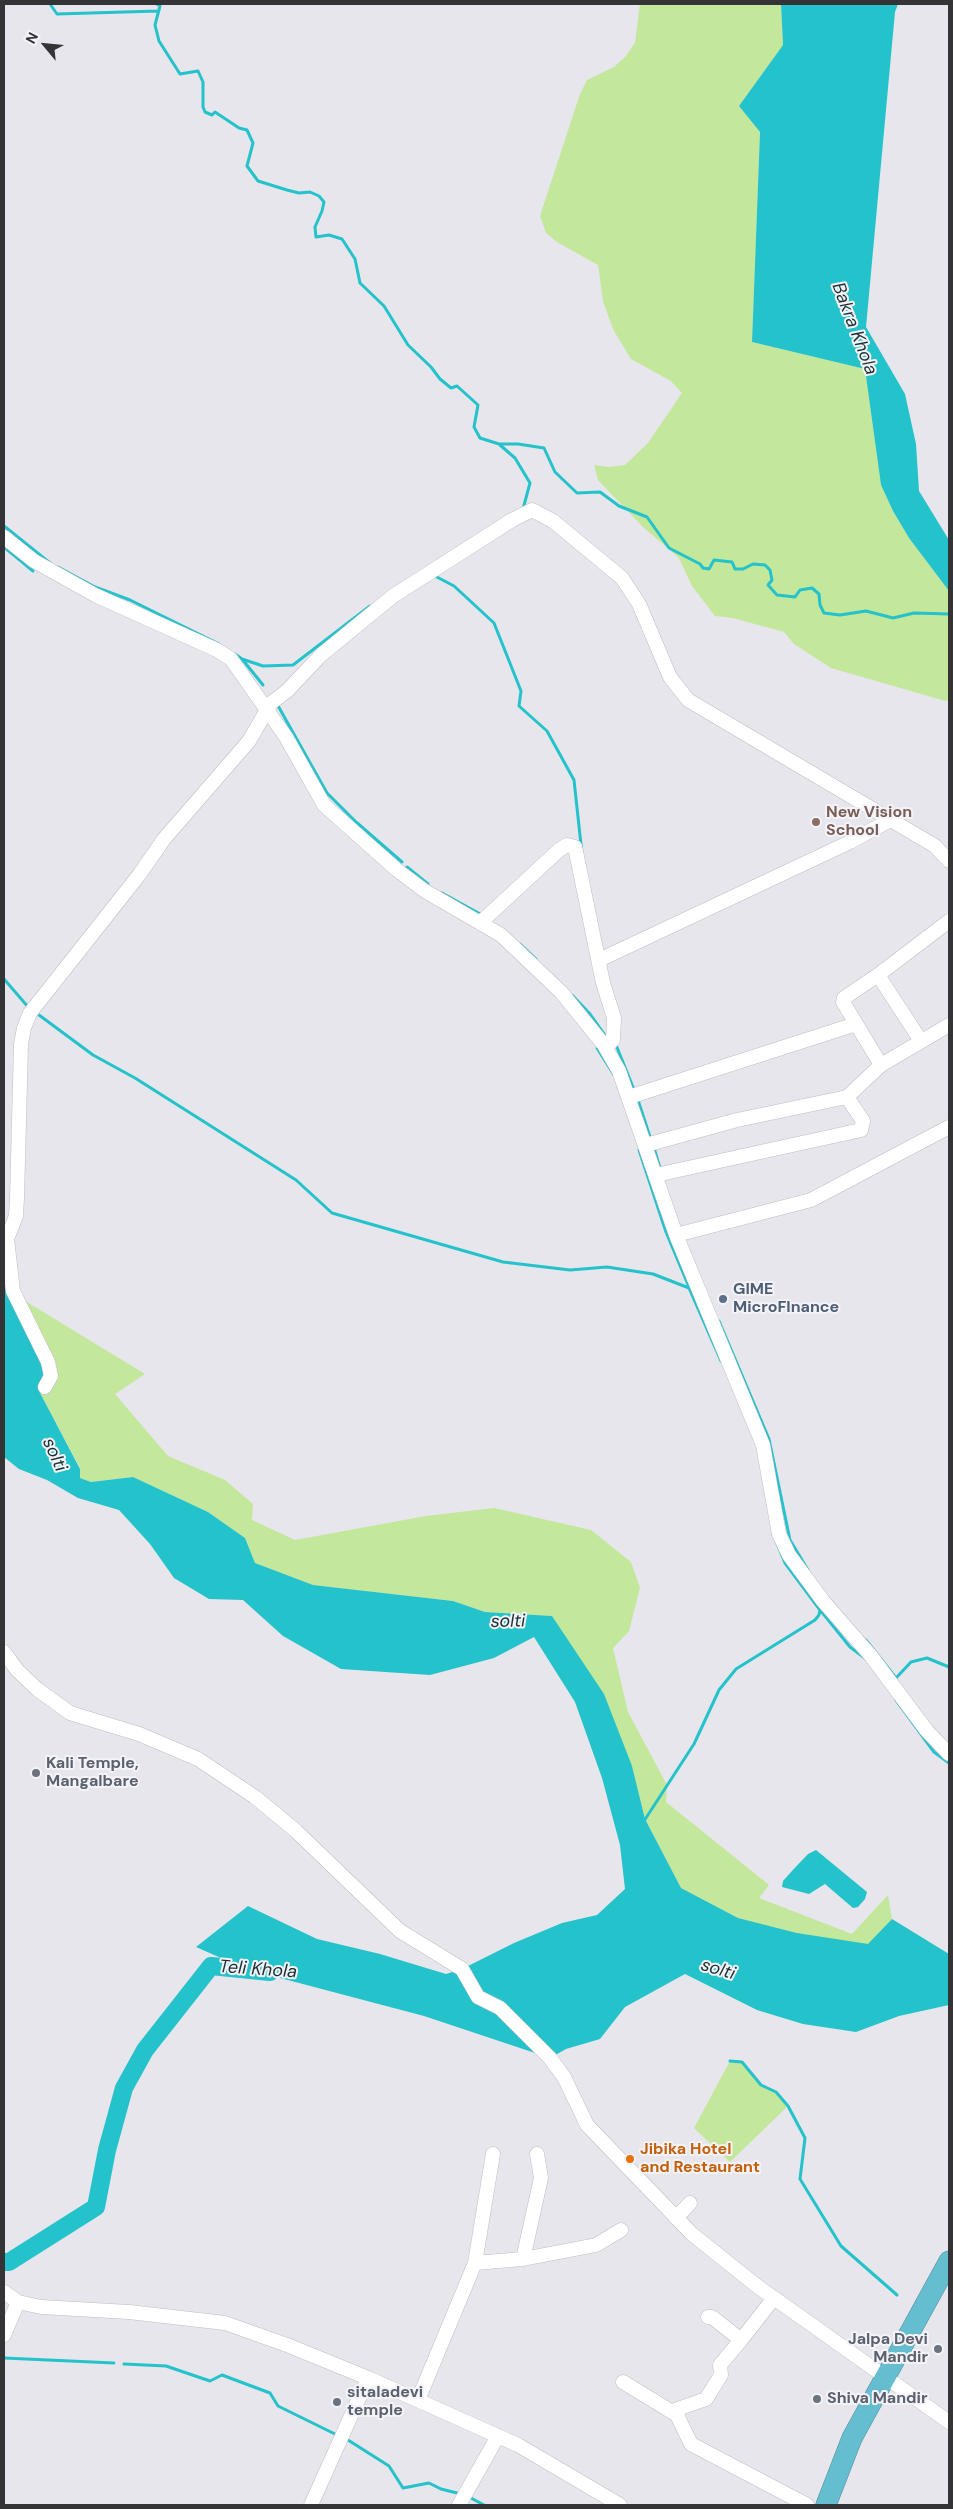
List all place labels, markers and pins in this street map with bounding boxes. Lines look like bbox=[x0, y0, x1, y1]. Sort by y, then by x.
place label: New Vision School bbox=[826, 803, 912, 841]
marker: New Vision School bbox=[810, 816, 822, 828]
place label: GIME MicroFInance bbox=[733, 1280, 839, 1318]
marker: GIME MicroFInance bbox=[717, 1293, 729, 1305]
place label: Kali Temple, Mangalbare bbox=[46, 1754, 139, 1792]
marker: Kali Temple, Mangalbare bbox=[30, 1767, 42, 1779]
place label: Jibika Hotel and Restaurant bbox=[640, 2140, 760, 2178]
marker: Jibika Hotel and Restaurant bbox=[624, 2153, 636, 2165]
place label: Jalpa Devi Mandir bbox=[848, 2330, 928, 2368]
marker: Jalpa Devi Mandir bbox=[932, 2343, 944, 2355]
place label: sitaladevi temple bbox=[347, 2383, 423, 2421]
place label: Shiva Mandir bbox=[827, 2389, 927, 2409]
marker: Shiva Mandir bbox=[811, 2393, 823, 2405]
marker: sitaladevi temple bbox=[331, 2396, 343, 2408]

